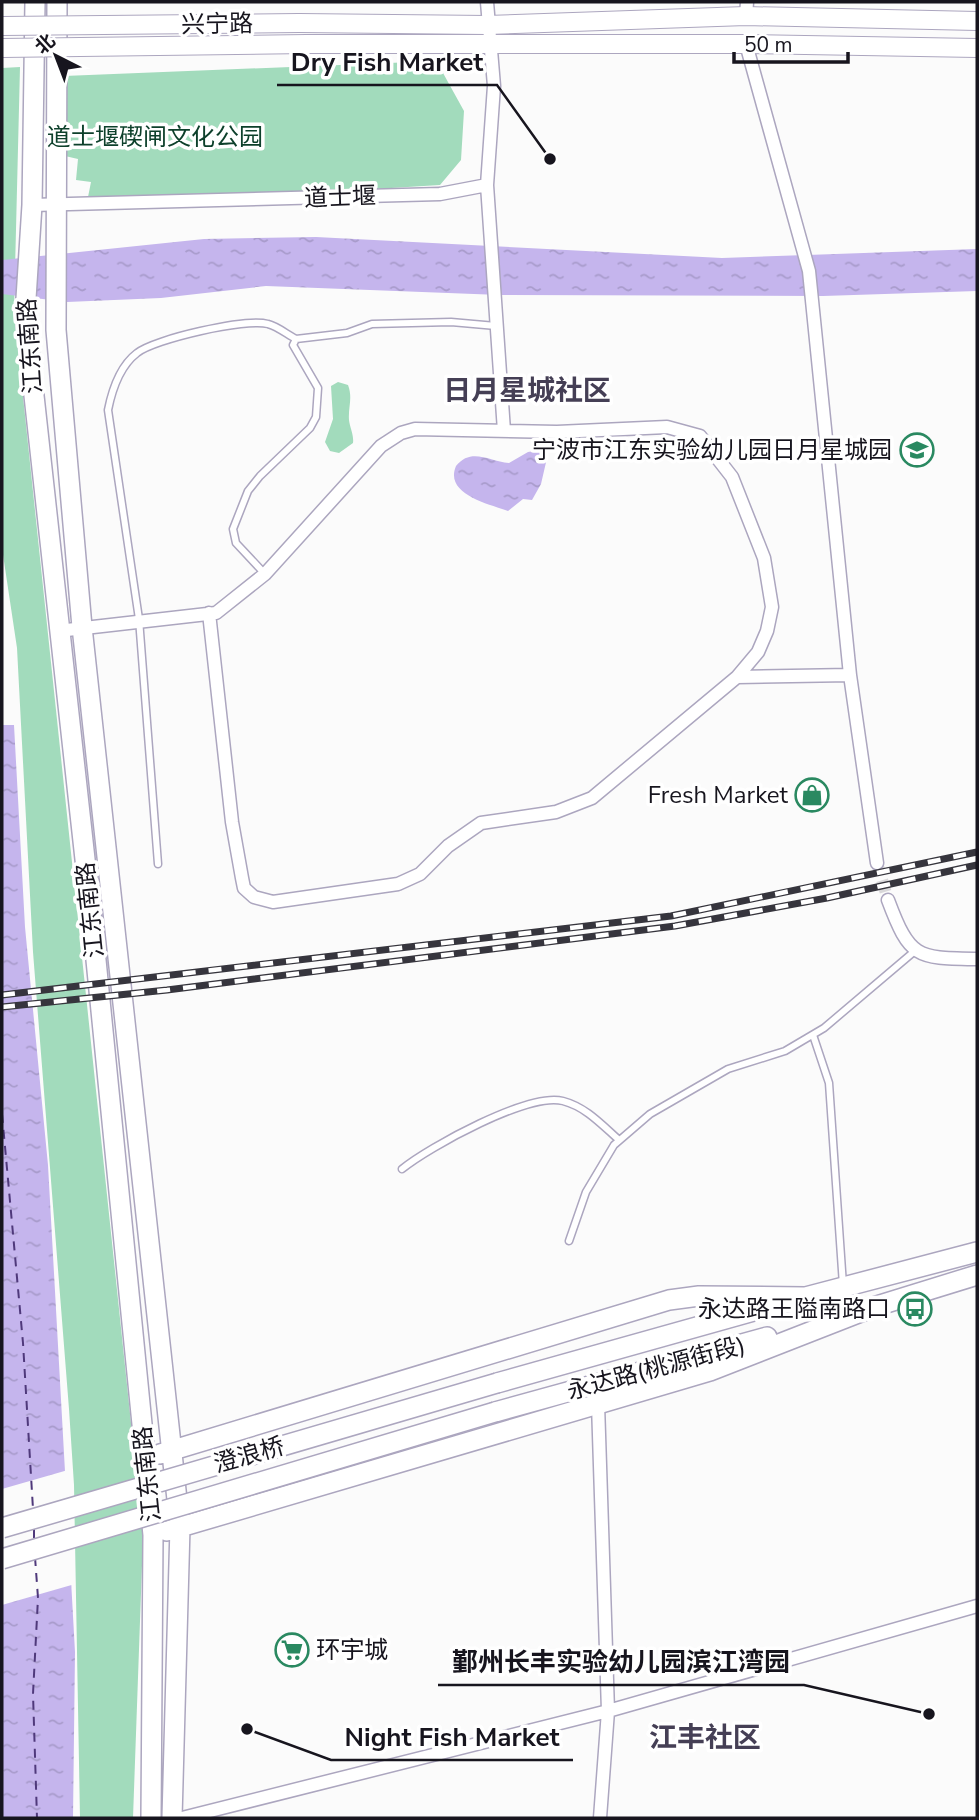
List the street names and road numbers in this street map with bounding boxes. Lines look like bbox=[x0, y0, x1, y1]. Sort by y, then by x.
street label: 兴宁路 bbox=[181, 7, 253, 41]
street label: 道士堰 bbox=[303, 180, 377, 214]
street label: 江东南路 bbox=[11, 297, 49, 395]
street label: 江东南路 bbox=[69, 861, 111, 959]
street label: 永达路(桃源街段) bbox=[563, 1329, 749, 1407]
street label: 江东南路 bbox=[126, 1425, 168, 1523]
street label: 澄浪桥 bbox=[210, 1430, 288, 1480]

